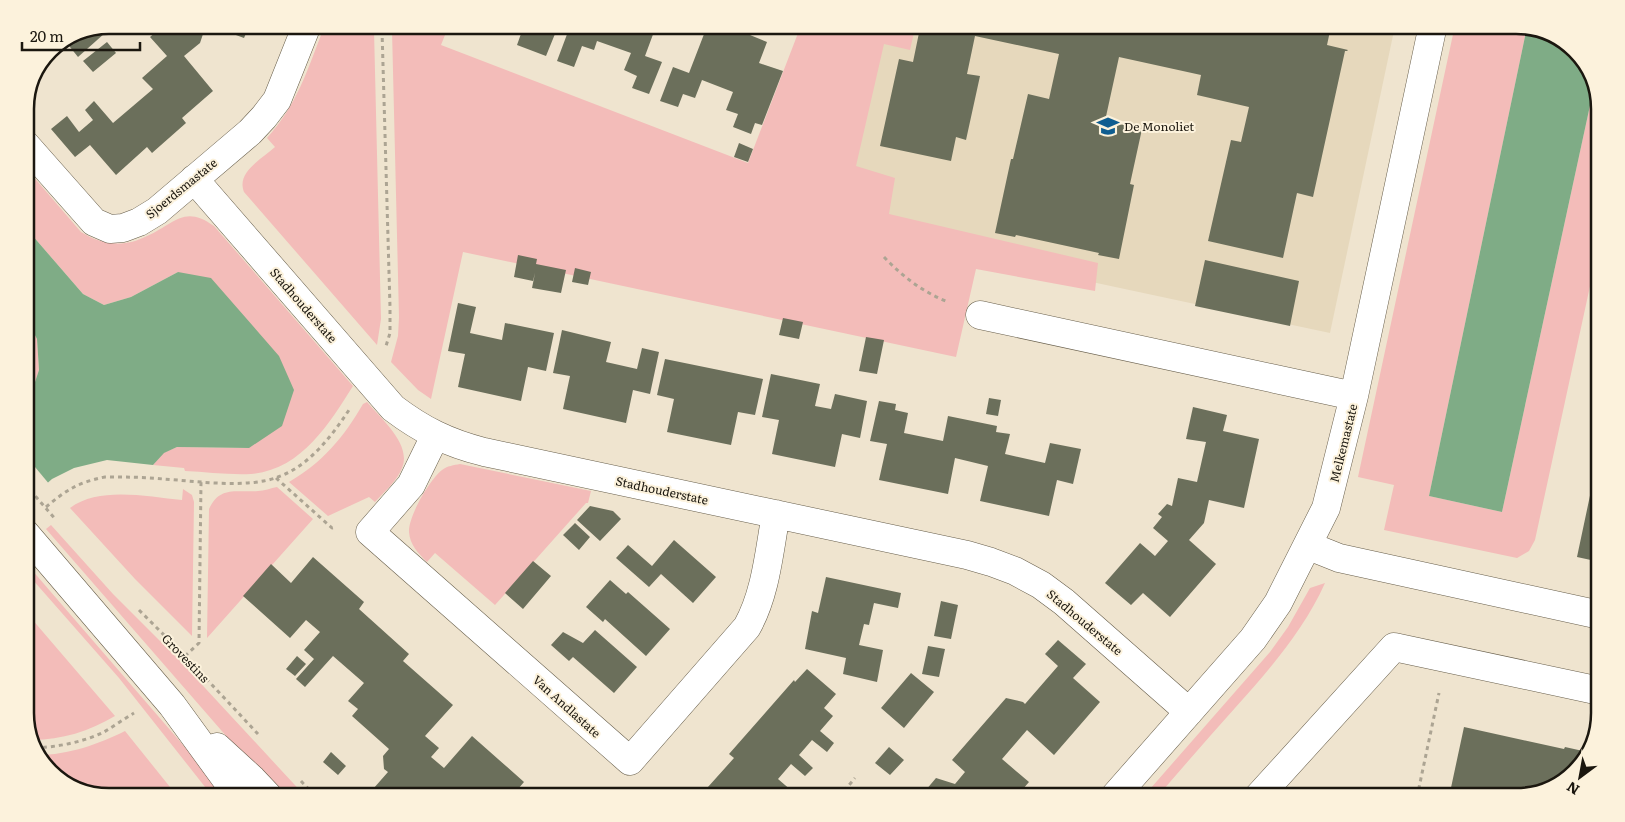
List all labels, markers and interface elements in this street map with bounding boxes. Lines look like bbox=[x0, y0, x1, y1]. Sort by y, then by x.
scale bar bbox=[22, 20, 140, 52]
text: 20 m bbox=[30, 24, 64, 47]
school or university icon: De Monoliet bbox=[1095, 113, 1121, 139]
place label: De Monoliet bbox=[1124, 117, 1194, 135]
street label: Sjoerdsmastate bbox=[141, 153, 221, 223]
street label: Stadhouderstate bbox=[266, 264, 342, 346]
street label: Melkemastate bbox=[1325, 402, 1361, 484]
street label: Stadhouderstate bbox=[614, 471, 710, 509]
street label: Stadhouderstate bbox=[1043, 585, 1127, 659]
street label: Grovestins bbox=[158, 630, 214, 687]
street label: Van Andlastate bbox=[529, 671, 605, 741]
north arrow bbox=[1555, 752, 1605, 802]
text: N bbox=[1562, 777, 1583, 800]

